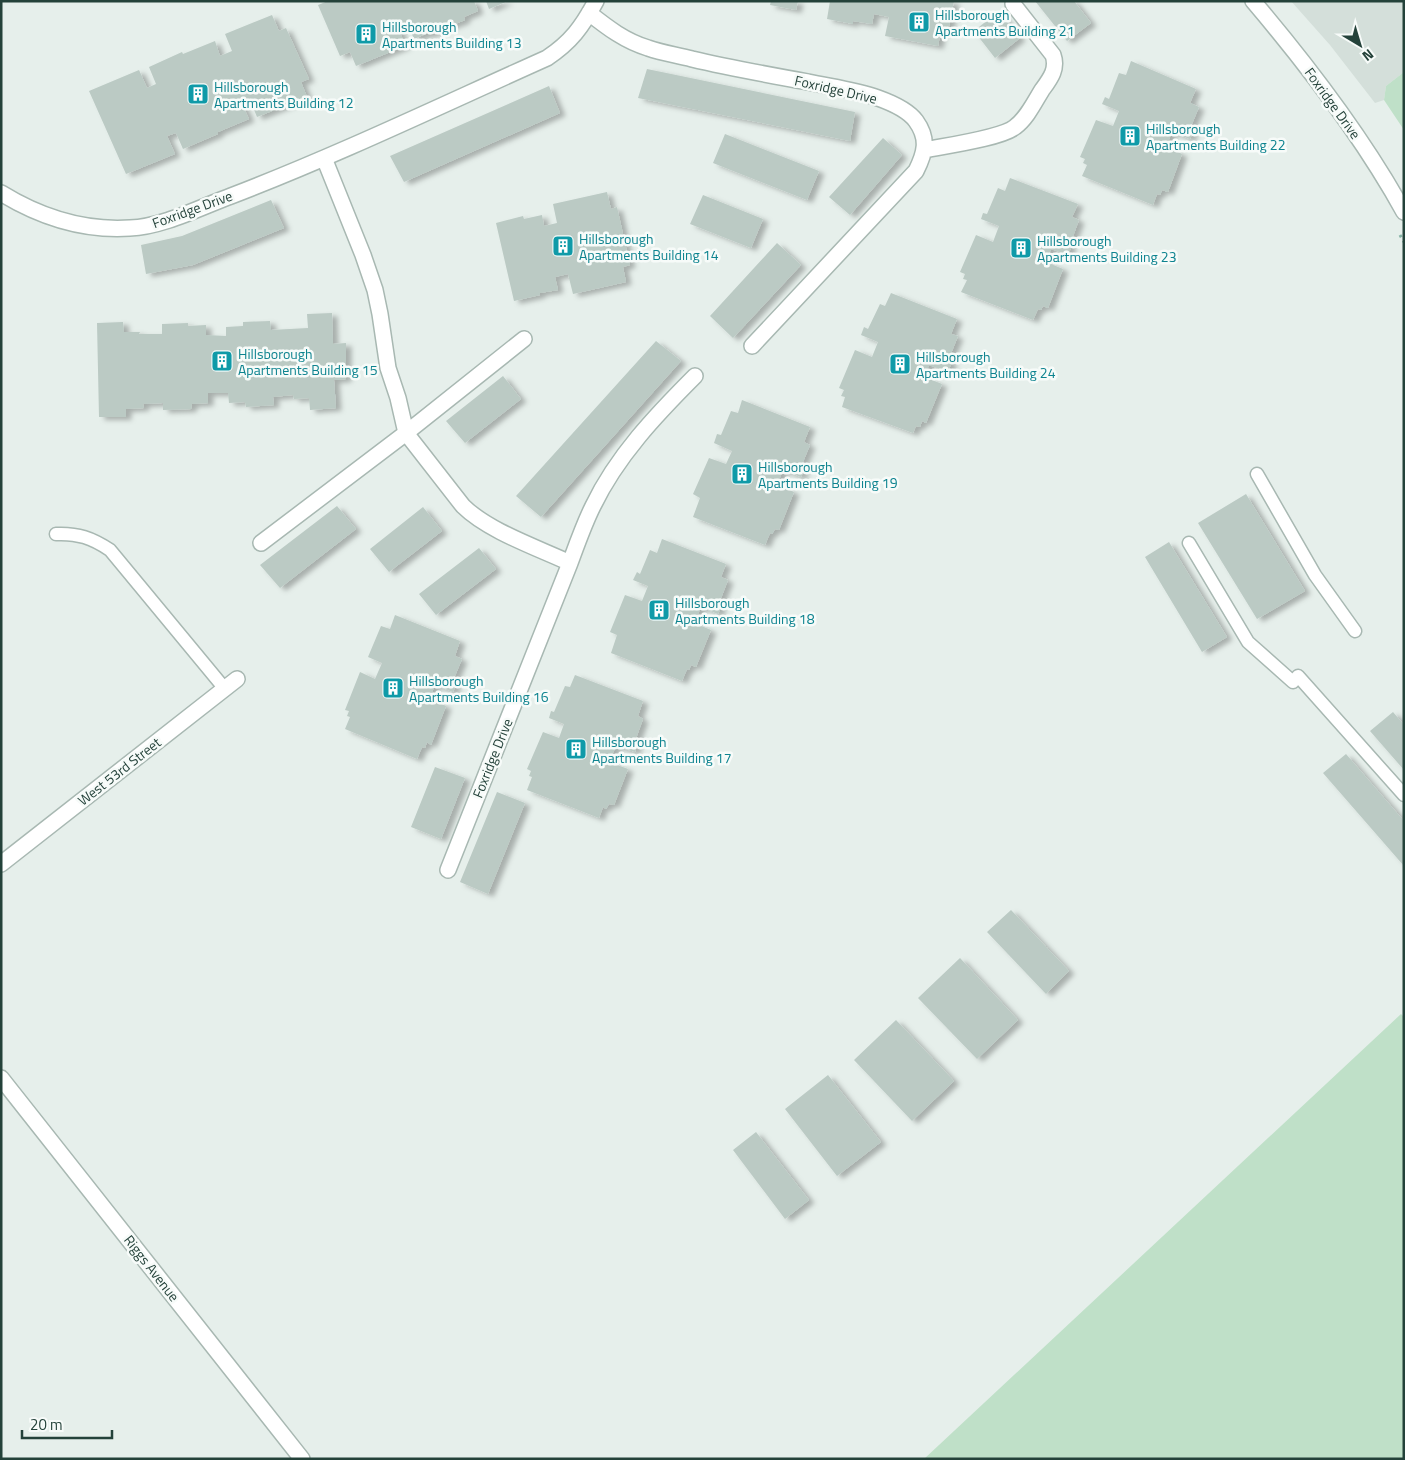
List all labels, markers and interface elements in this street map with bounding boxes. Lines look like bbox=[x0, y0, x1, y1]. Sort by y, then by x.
place label: Hillsborough Apartments Building 21 bbox=[935, 4, 1075, 41]
building icon: Hillsborough Apartments Building 21 bbox=[907, 10, 931, 34]
place label: Hillsborough Apartments Building 13 bbox=[382, 16, 522, 53]
north arrow bbox=[1335, 20, 1385, 70]
building icon: Hillsborough Apartments Building 13 bbox=[354, 22, 378, 46]
text: N bbox=[1358, 44, 1379, 67]
street label: Foxridge Drive bbox=[1300, 63, 1366, 143]
street label: Foxridge Drive bbox=[793, 69, 879, 109]
place label: Hillsborough Apartments Building 12 bbox=[214, 76, 354, 113]
building icon: Hillsborough Apartments Building 12 bbox=[186, 82, 210, 106]
place label: Hillsborough Apartments Building 22 bbox=[1146, 118, 1286, 155]
building icon: Hillsborough Apartments Building 22 bbox=[1118, 124, 1142, 148]
street label: Foxridge Drive bbox=[149, 185, 235, 233]
place label: Hillsborough Apartments Building 14 bbox=[579, 228, 719, 265]
place label: Hillsborough Apartments Building 23 bbox=[1037, 230, 1177, 267]
building icon: Hillsborough Apartments Building 14 bbox=[551, 234, 575, 258]
building icon: Hillsborough Apartments Building 23 bbox=[1009, 236, 1033, 260]
place label: Hillsborough Apartments Building 15 bbox=[238, 343, 378, 380]
place label: Hillsborough Apartments Building 24 bbox=[916, 346, 1056, 383]
building icon: Hillsborough Apartments Building 15 bbox=[210, 349, 234, 373]
building icon: Hillsborough Apartments Building 24 bbox=[888, 352, 912, 376]
place label: Hillsborough Apartments Building 19 bbox=[758, 456, 898, 493]
building icon: Hillsborough Apartments Building 19 bbox=[730, 462, 754, 486]
place label: Hillsborough Apartments Building 18 bbox=[675, 592, 815, 629]
building icon: Hillsborough Apartments Building 18 bbox=[647, 598, 671, 622]
place label: Hillsborough Apartments Building 16 bbox=[409, 670, 549, 707]
building icon: Hillsborough Apartments Building 16 bbox=[381, 676, 405, 700]
street label: Foxridge Drive bbox=[467, 715, 517, 801]
place label: Hillsborough Apartments Building 17 bbox=[592, 731, 732, 768]
street label: West 53rd Street bbox=[73, 732, 165, 810]
building icon: Hillsborough Apartments Building 17 bbox=[564, 737, 588, 761]
street label: Riggs Avenue bbox=[119, 1230, 185, 1306]
scale bar bbox=[22, 1408, 112, 1440]
text: 20 m bbox=[30, 1413, 63, 1436]

